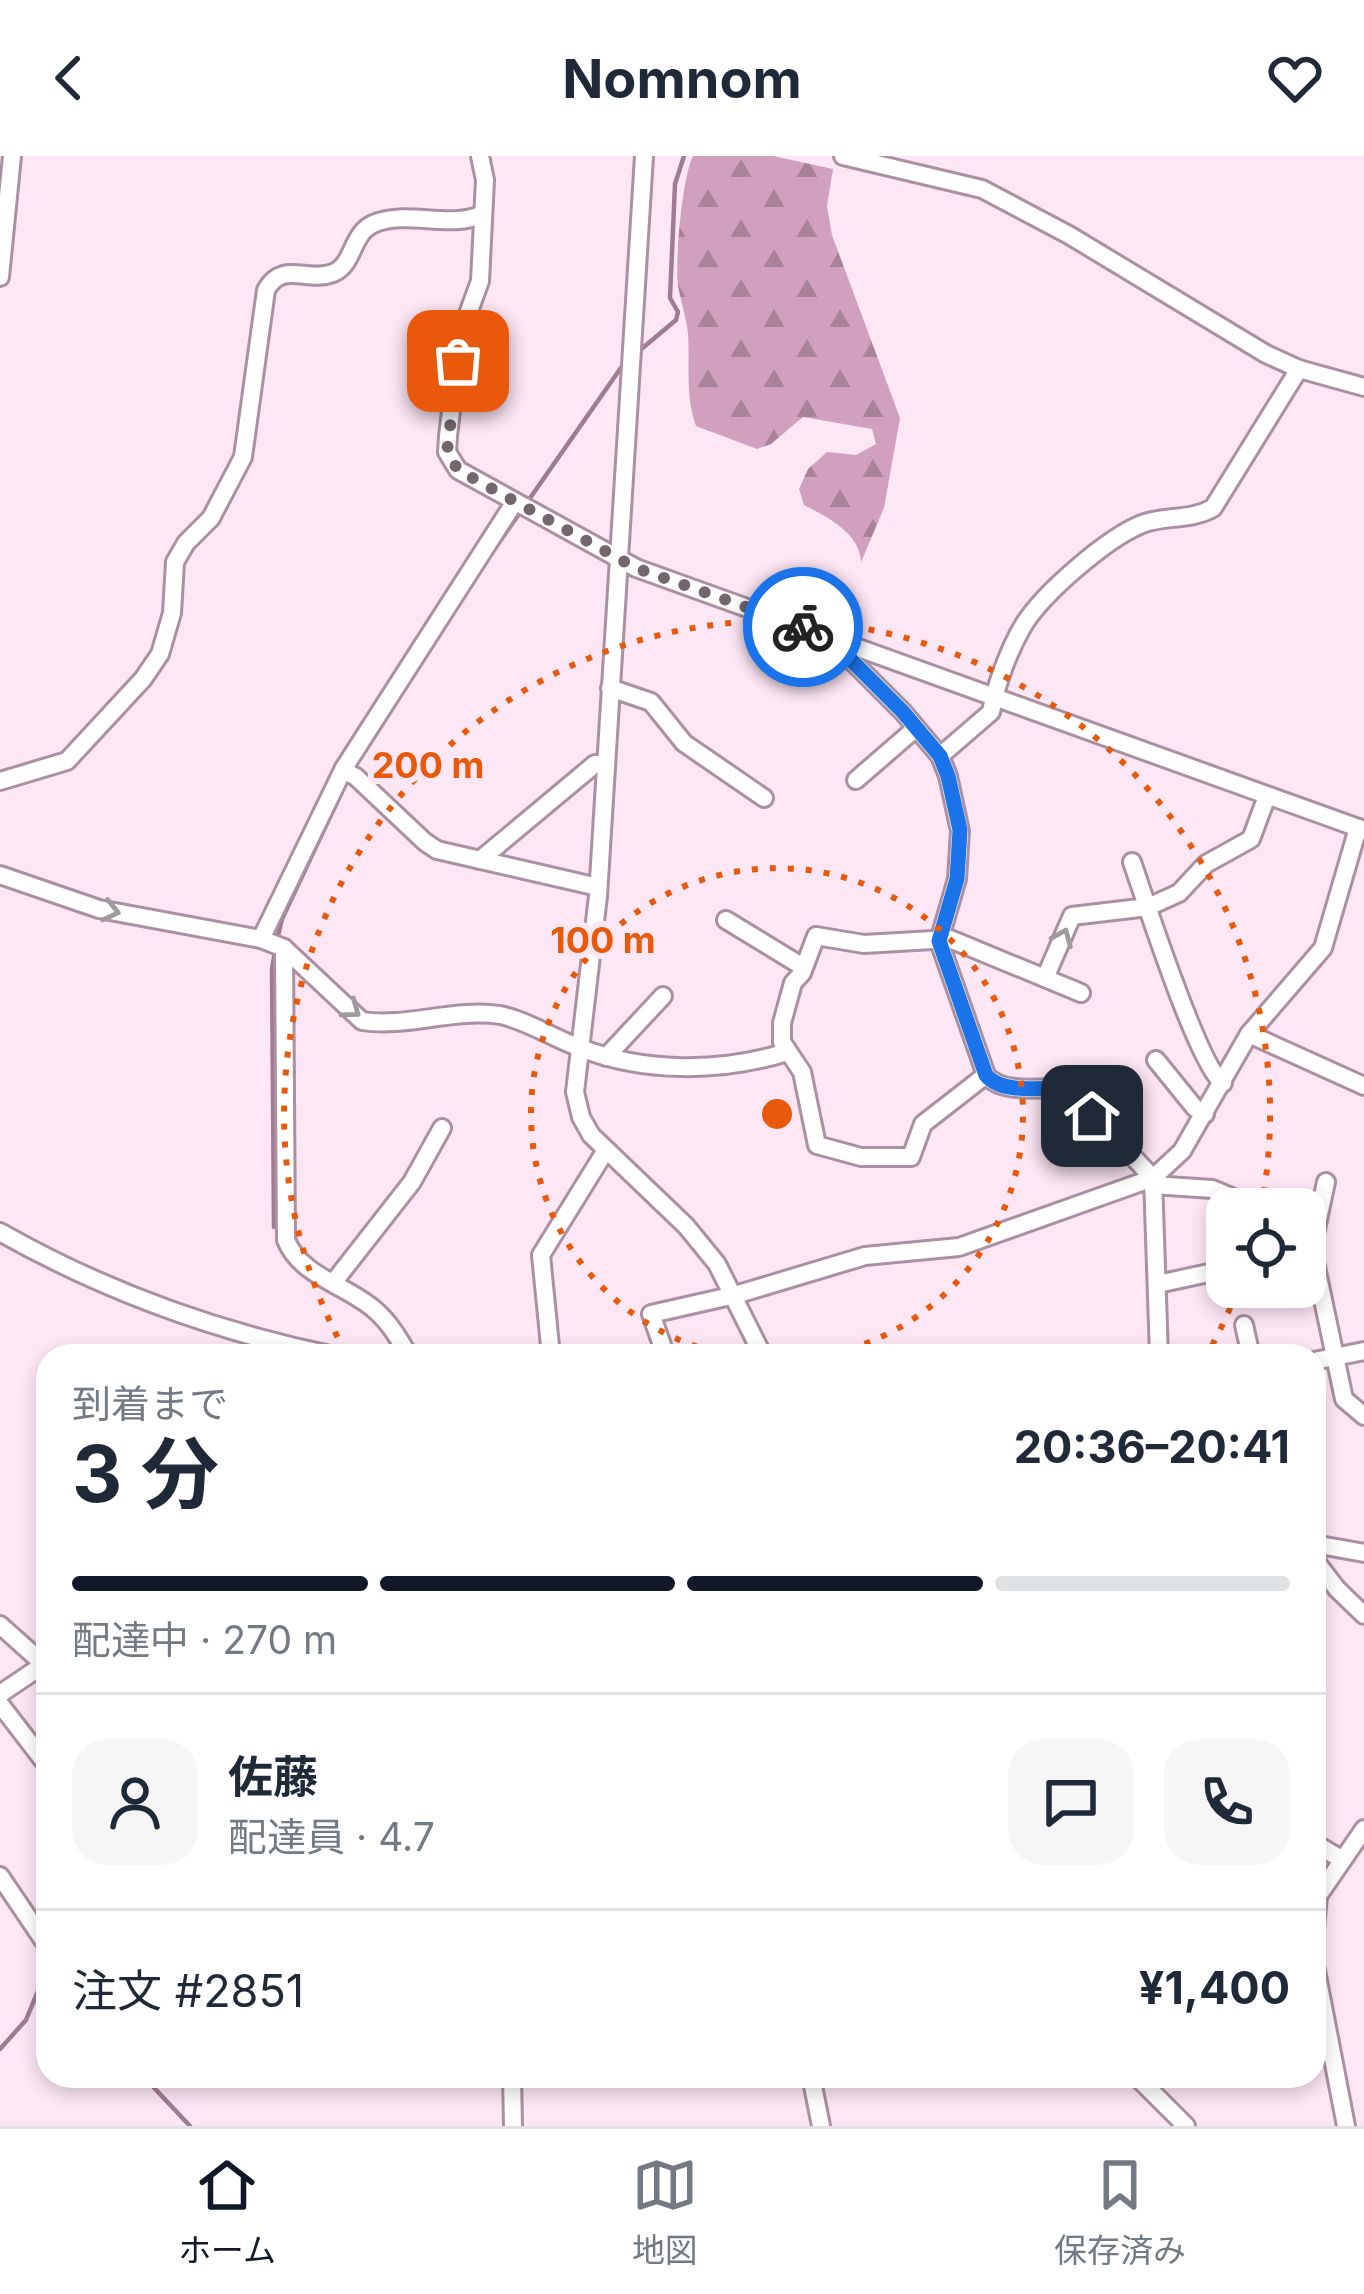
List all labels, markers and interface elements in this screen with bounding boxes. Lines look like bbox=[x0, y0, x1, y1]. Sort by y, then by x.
icon: back bbox=[36, 45, 102, 111]
icon: heart bbox=[1262, 45, 1328, 111]
text: Nomnom bbox=[562, 46, 802, 111]
pin bbox=[407, 310, 509, 412]
icon: bag bbox=[425, 328, 491, 394]
courier bbox=[743, 567, 863, 687]
icon: bike bbox=[770, 594, 836, 660]
text: 200 m bbox=[372, 743, 484, 787]
one-way arrow bbox=[100, 897, 121, 922]
text: 100 m bbox=[550, 918, 656, 962]
one-way arrow bbox=[1048, 928, 1072, 950]
one-way arrow bbox=[338, 995, 360, 1017]
pin bbox=[1041, 1065, 1143, 1167]
icon: home bbox=[1059, 1083, 1125, 1149]
centre of rings bbox=[756, 1093, 798, 1135]
map controls bbox=[1206, 1188, 1326, 1308]
button: locate bbox=[1206, 1188, 1326, 1308]
text: 到着まで bbox=[72, 1380, 228, 1427]
text: 20:36–20:41 bbox=[1014, 1419, 1290, 1474]
text: 3 分 bbox=[72, 1426, 219, 1521]
text: 配達中 · 270 m bbox=[72, 1616, 337, 1663]
button: person bbox=[72, 1739, 198, 1865]
button: chat bbox=[1008, 1739, 1134, 1865]
button: phone bbox=[1164, 1739, 1290, 1865]
text: 佐藤 bbox=[228, 1749, 318, 1804]
text: 配達員 · 4.7 bbox=[228, 1813, 435, 1860]
text: ¥1,400 bbox=[1139, 1960, 1290, 2015]
text: 注文 #2851 bbox=[72, 1963, 304, 2018]
tab: ホーム bbox=[178, 2152, 276, 2272]
tab: 地図 bbox=[632, 2152, 698, 2272]
tab: 保存済み bbox=[1054, 2152, 1186, 2272]

